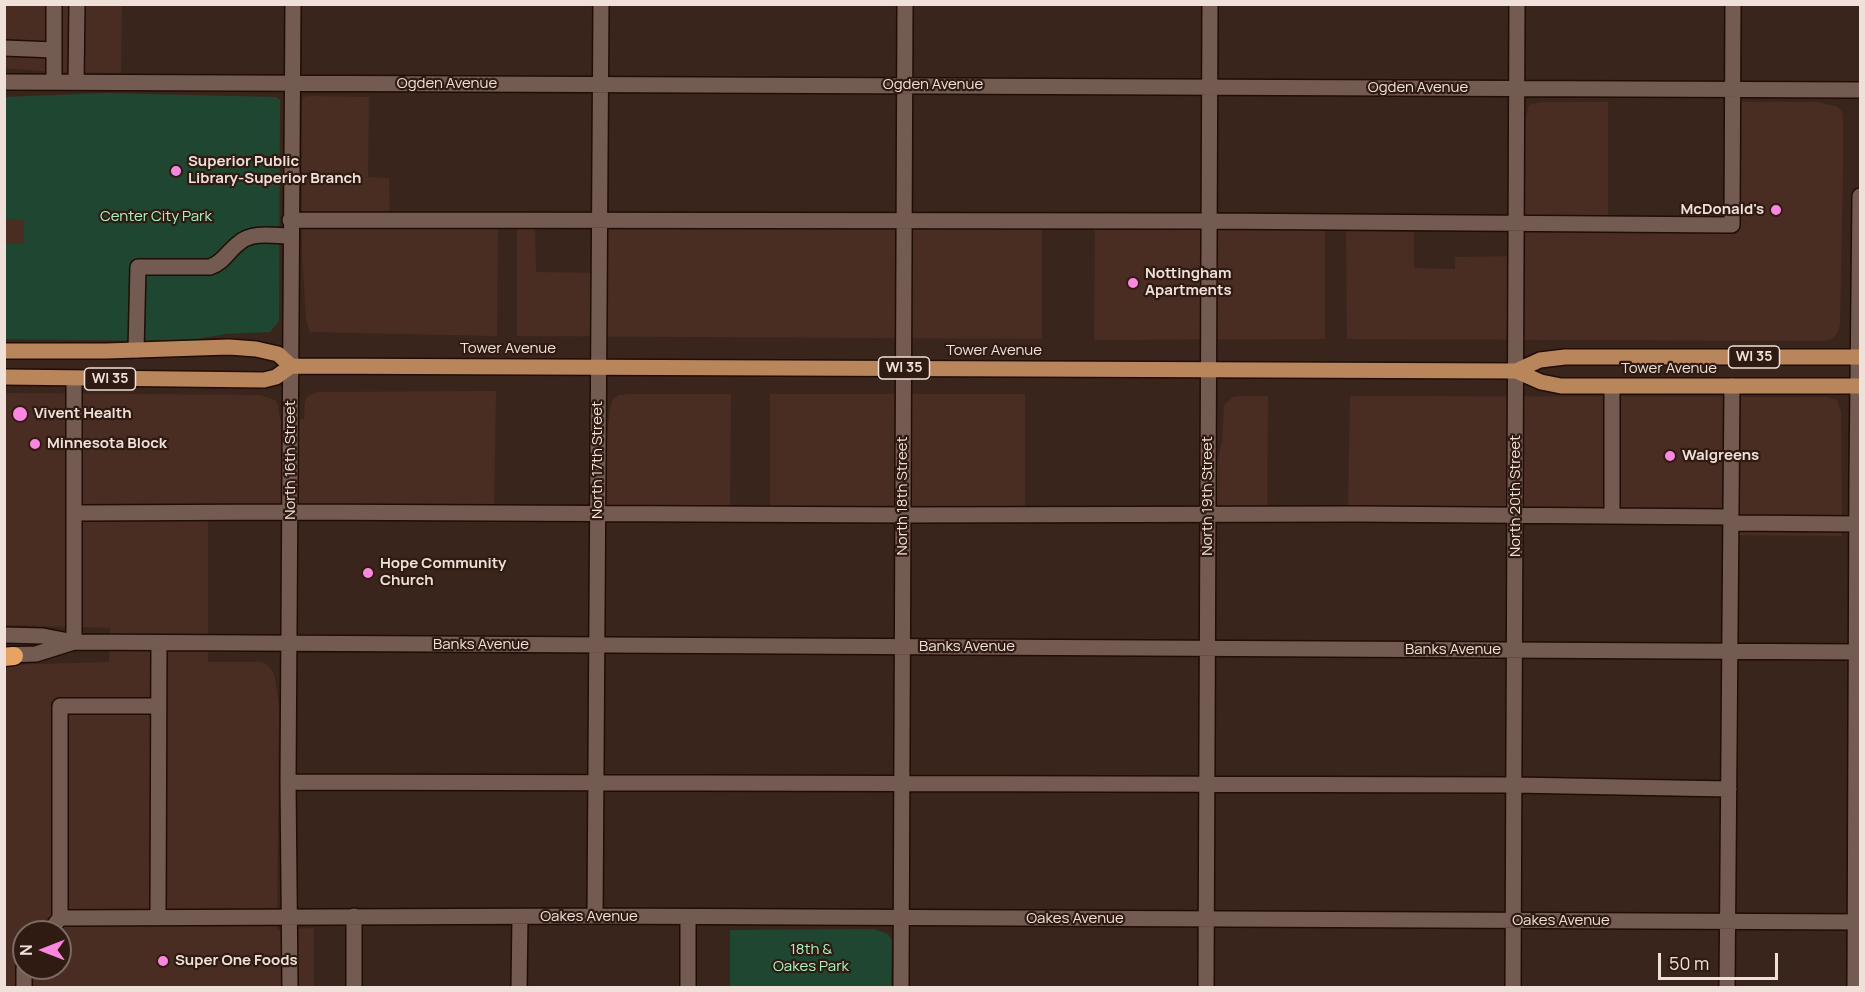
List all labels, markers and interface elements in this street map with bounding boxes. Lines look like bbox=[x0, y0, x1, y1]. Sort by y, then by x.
street label: Ogden Avenue bbox=[397, 75, 497, 93]
street label: Ogden Avenue bbox=[883, 76, 983, 94]
street label: Ogden Avenue bbox=[1368, 79, 1468, 97]
place label: Superior Public Library-Superior Branch bbox=[188, 153, 361, 188]
marker: Superior Public Library-Superior Branch bbox=[169, 164, 183, 178]
place label: McDonald's bbox=[1680, 201, 1764, 219]
marker: McDonald's bbox=[1769, 203, 1783, 217]
park label: Center City Park bbox=[100, 208, 212, 226]
place label: Nottingham Apartments bbox=[1145, 265, 1232, 300]
marker: Nottingham Apartments bbox=[1126, 276, 1140, 290]
street label: Tower Avenue bbox=[460, 340, 556, 358]
street label: Tower Avenue bbox=[946, 342, 1042, 360]
road number: WI 35 bbox=[1728, 346, 1780, 368]
road number: WI 35 bbox=[878, 357, 930, 379]
street label: Tower Avenue bbox=[1621, 360, 1717, 378]
road number: WI 35 bbox=[84, 368, 136, 390]
street label: North 16th Street bbox=[282, 400, 300, 520]
street label: North 17th Street bbox=[589, 401, 607, 519]
marker: Vivent Health bbox=[11, 405, 29, 423]
place label: Vivent Health bbox=[34, 405, 132, 423]
place label: Minnesota Block bbox=[47, 435, 167, 453]
street label: North 20th Street bbox=[1507, 435, 1525, 557]
street label: North 19th Street bbox=[1199, 436, 1217, 556]
marker: Minnesota Block bbox=[28, 437, 42, 451]
street label: North 18th Street bbox=[894, 437, 912, 555]
place label: Walgreens bbox=[1682, 447, 1759, 465]
marker: Walgreens bbox=[1663, 449, 1677, 463]
place label: Hope Community Church bbox=[380, 555, 506, 590]
marker: Hope Community Church bbox=[361, 566, 375, 580]
street label: Banks Avenue bbox=[433, 636, 529, 654]
street label: Banks Avenue bbox=[919, 638, 1015, 656]
street label: Banks Avenue bbox=[1405, 641, 1501, 659]
street label: Oakes Avenue bbox=[540, 908, 638, 926]
street label: Oakes Avenue bbox=[1026, 910, 1124, 928]
street label: Oakes Avenue bbox=[1512, 912, 1610, 930]
north arrow bbox=[12, 920, 72, 980]
park label: 18th & Oakes Park bbox=[773, 941, 849, 976]
scale bar bbox=[1661, 941, 1781, 979]
text: N bbox=[15, 944, 37, 956]
text: 50 m bbox=[1669, 951, 1709, 975]
place label: Super One Foods bbox=[175, 952, 298, 970]
marker: Super One Foods bbox=[156, 954, 170, 968]

